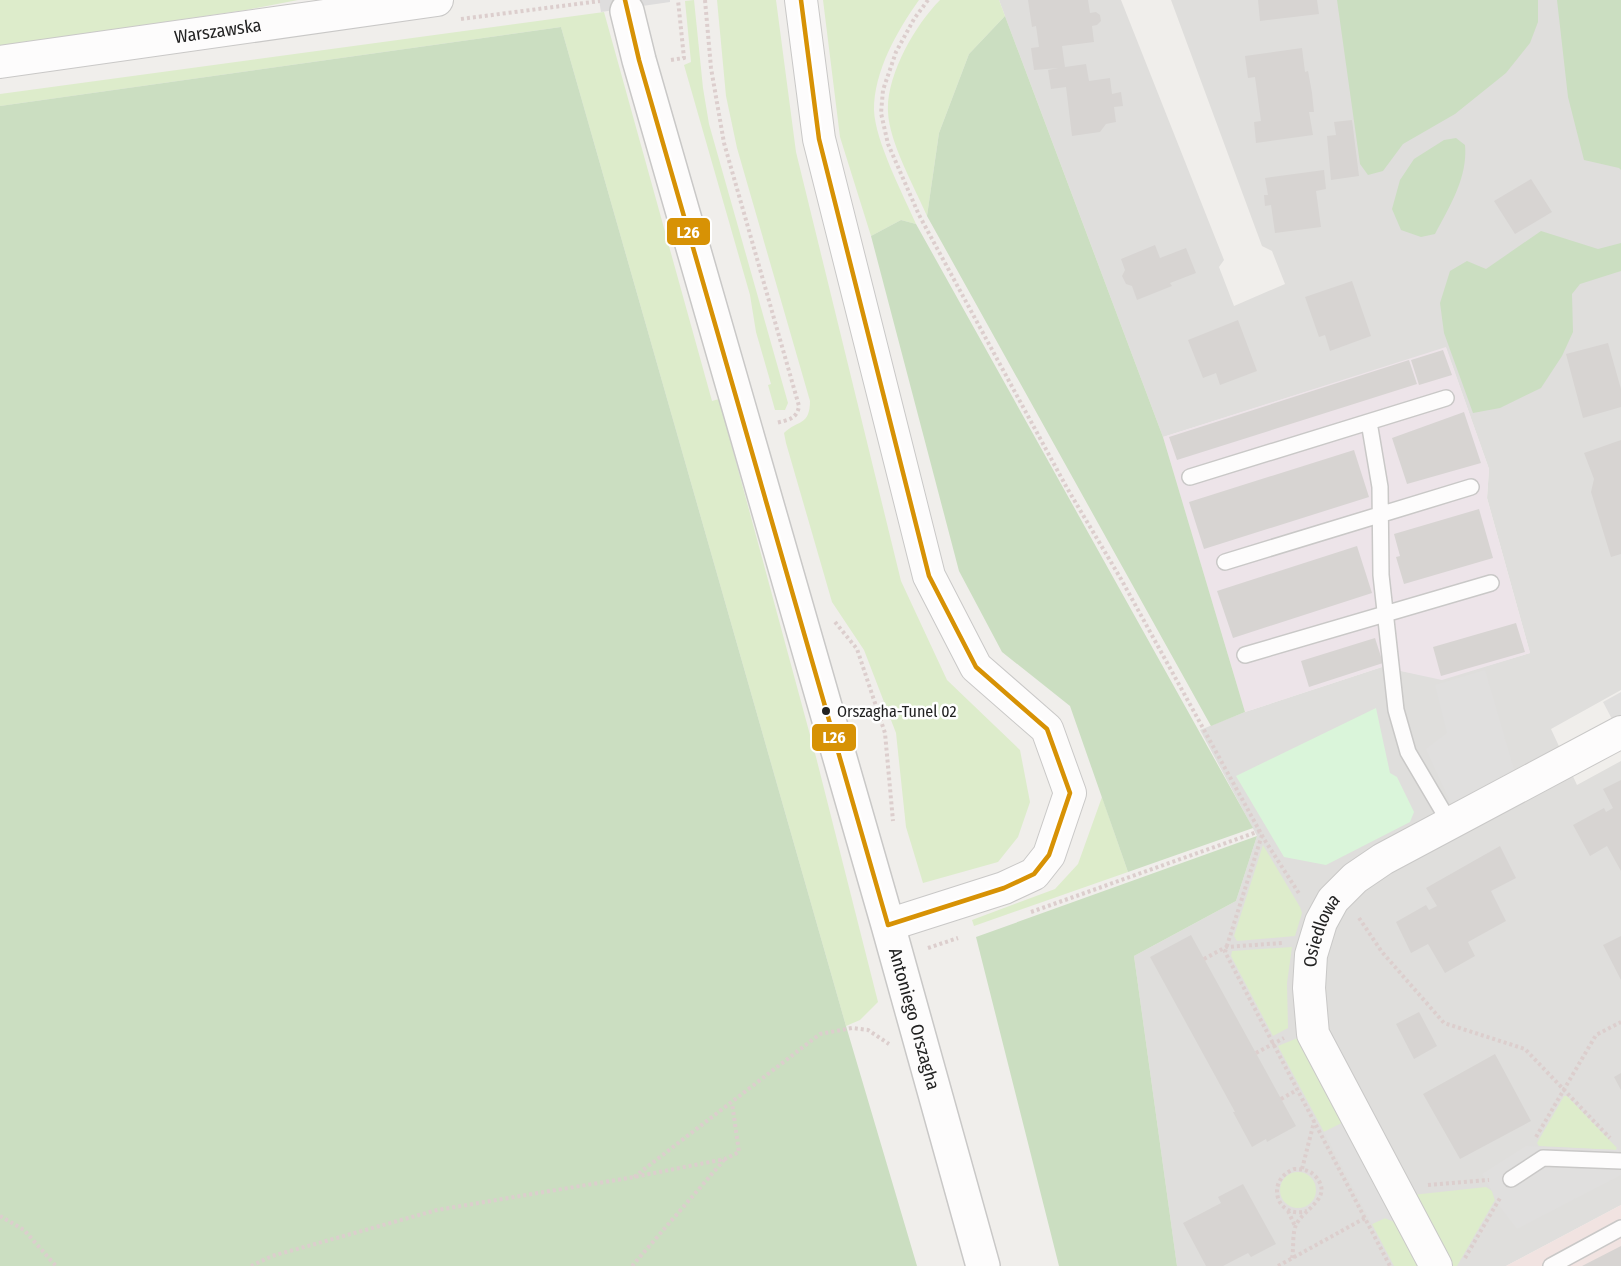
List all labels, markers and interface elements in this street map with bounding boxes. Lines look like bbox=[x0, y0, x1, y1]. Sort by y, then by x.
street label: Warszawska bbox=[173, 14, 263, 48]
line badge: L26 bbox=[666, 217, 711, 246]
text: L26 bbox=[676, 223, 700, 242]
place label: Orszagha-Tunel 02 bbox=[837, 702, 956, 721]
marker: Orszagha-Tunel 02 bbox=[820, 705, 832, 717]
line badge: L26 bbox=[811, 723, 857, 752]
text: L26 bbox=[822, 728, 846, 747]
street label: Osiedlowa bbox=[1299, 889, 1344, 968]
street label: Antoniego Orszagha bbox=[884, 945, 944, 1092]

